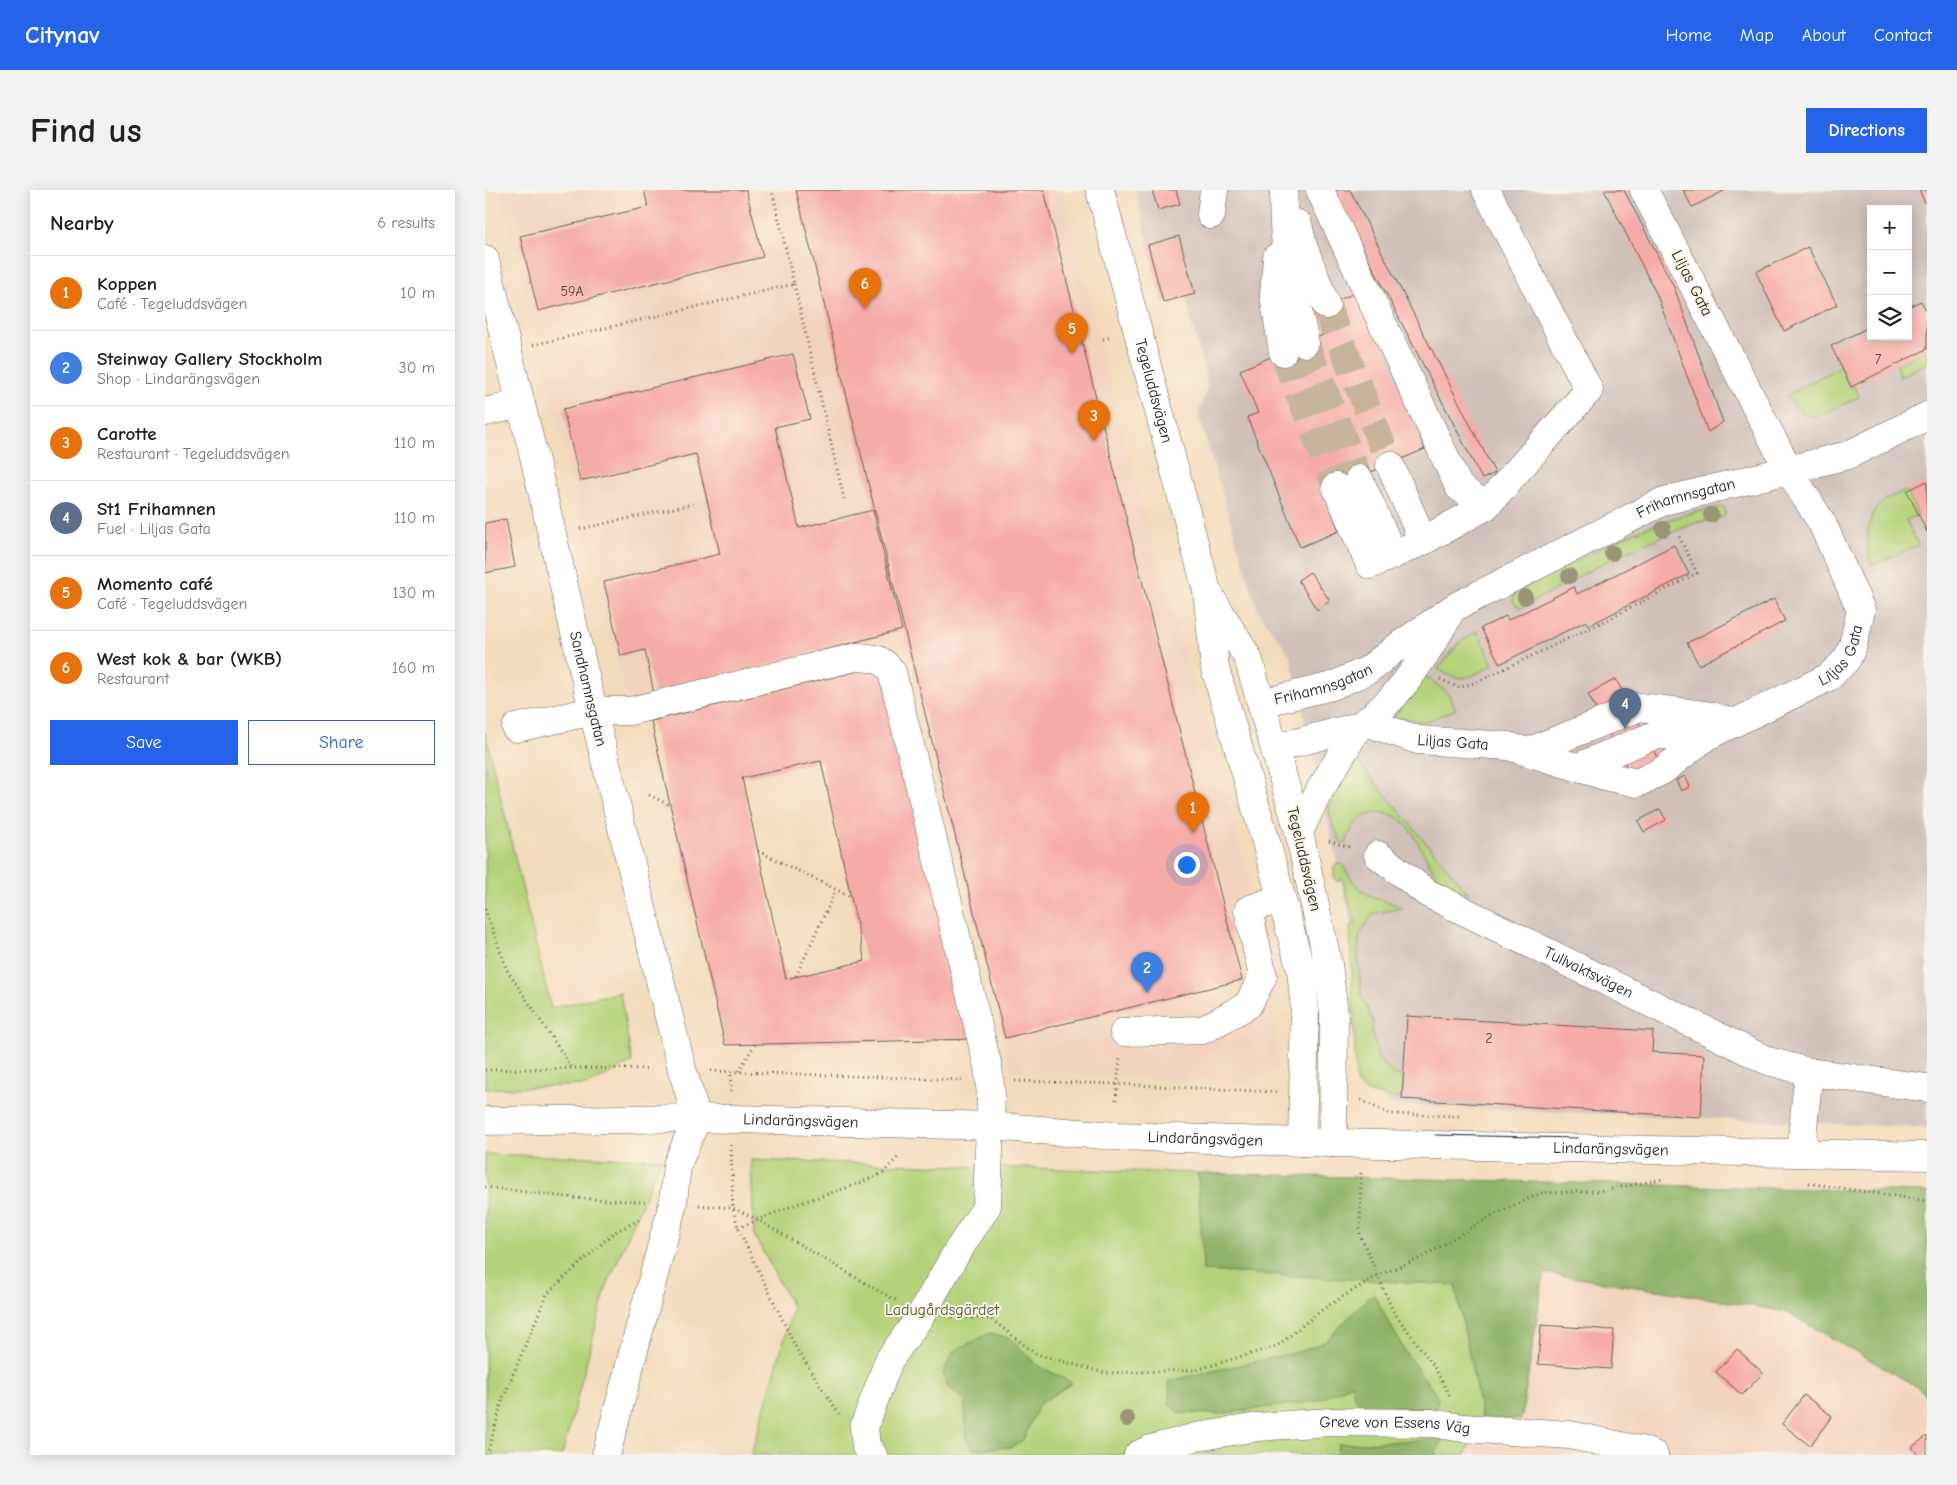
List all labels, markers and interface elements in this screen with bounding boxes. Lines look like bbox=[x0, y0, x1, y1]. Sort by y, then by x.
text: Citynav bbox=[25, 21, 100, 49]
text: Home bbox=[1665, 25, 1712, 46]
text: Map bbox=[1740, 25, 1774, 46]
text: About bbox=[1802, 25, 1846, 46]
text: Contact bbox=[1874, 25, 1932, 46]
button: Directions bbox=[1806, 108, 1927, 153]
text: Find us bbox=[30, 110, 142, 151]
map controls bbox=[1867, 205, 1912, 340]
button: + bbox=[1867, 205, 1912, 250]
text: Nearby bbox=[50, 211, 114, 235]
text: 6 results bbox=[377, 214, 435, 232]
street label: Liljas Gata bbox=[1668, 247, 1716, 319]
button: − bbox=[1867, 250, 1912, 295]
pin: 6 bbox=[849, 268, 881, 309]
text: Koppen bbox=[97, 273, 157, 295]
house number: 59A bbox=[560, 283, 584, 300]
text: 1 bbox=[63, 284, 69, 302]
text: 10 m bbox=[400, 284, 435, 302]
text: Café · Tegeluddsvägen bbox=[97, 295, 247, 313]
button: layers bbox=[1867, 295, 1912, 340]
pin: 5 bbox=[1056, 313, 1088, 354]
street label: Tegeluddsvägen bbox=[1131, 337, 1176, 445]
text: Steinway Gallery Stockholm bbox=[97, 348, 322, 370]
house number: 7 bbox=[1875, 351, 1882, 368]
text: 2 bbox=[62, 359, 70, 377]
text: 30 m bbox=[399, 359, 435, 377]
text: Shop · Lindarängsvägen bbox=[97, 370, 260, 388]
pin: 3 bbox=[1078, 400, 1110, 441]
text: Carotte bbox=[97, 423, 157, 445]
text: 3 bbox=[62, 434, 70, 452]
text: 110 m bbox=[394, 434, 435, 452]
text: Restaurant · Tegeluddsvägen bbox=[97, 445, 290, 463]
street label: Frihamnsgatan bbox=[1634, 475, 1737, 522]
text: St1 Frihamnen bbox=[97, 498, 216, 520]
text: 4 bbox=[62, 509, 70, 527]
text: 110 m bbox=[394, 509, 435, 527]
text: Fuel · Liljas Gata bbox=[97, 520, 211, 538]
text: Momento café bbox=[97, 573, 213, 595]
text: 5 bbox=[62, 584, 70, 602]
text: 130 m bbox=[392, 584, 435, 602]
text: Café · Tegeluddsvägen bbox=[97, 595, 247, 613]
street label: Liljas Gata bbox=[1816, 623, 1866, 690]
street label: Sandhamnsgatan bbox=[566, 629, 610, 748]
text: West kok & bar (WKB) bbox=[97, 648, 282, 670]
text: 6 bbox=[62, 659, 70, 677]
text: 160 m bbox=[392, 659, 435, 677]
street label: Frihamnsgatan bbox=[1272, 660, 1375, 709]
text: Restaurant bbox=[97, 670, 169, 688]
pin: 4 bbox=[1609, 688, 1641, 729]
button: Save bbox=[50, 720, 238, 765]
button: Share bbox=[248, 720, 435, 765]
street label: Liljas Gata bbox=[1417, 731, 1489, 754]
pin: 1 bbox=[1177, 792, 1209, 833]
street label: Tegeluddsvägen bbox=[1283, 805, 1325, 913]
your location bbox=[1174, 852, 1200, 878]
street label: Tullvaktsvägen bbox=[1541, 943, 1636, 1002]
pin: 2 bbox=[1131, 952, 1163, 993]
house number: 2 bbox=[1485, 1030, 1493, 1047]
street label: Lindarängsvägen bbox=[743, 1110, 859, 1131]
street label: Lindarängsvägen bbox=[1147, 1128, 1263, 1150]
street label: Lindarängsvägen bbox=[1553, 1139, 1669, 1159]
park label: Ladugårdsgärdet bbox=[885, 1301, 999, 1319]
street label: Greve von Essens Väg bbox=[1319, 1413, 1471, 1437]

